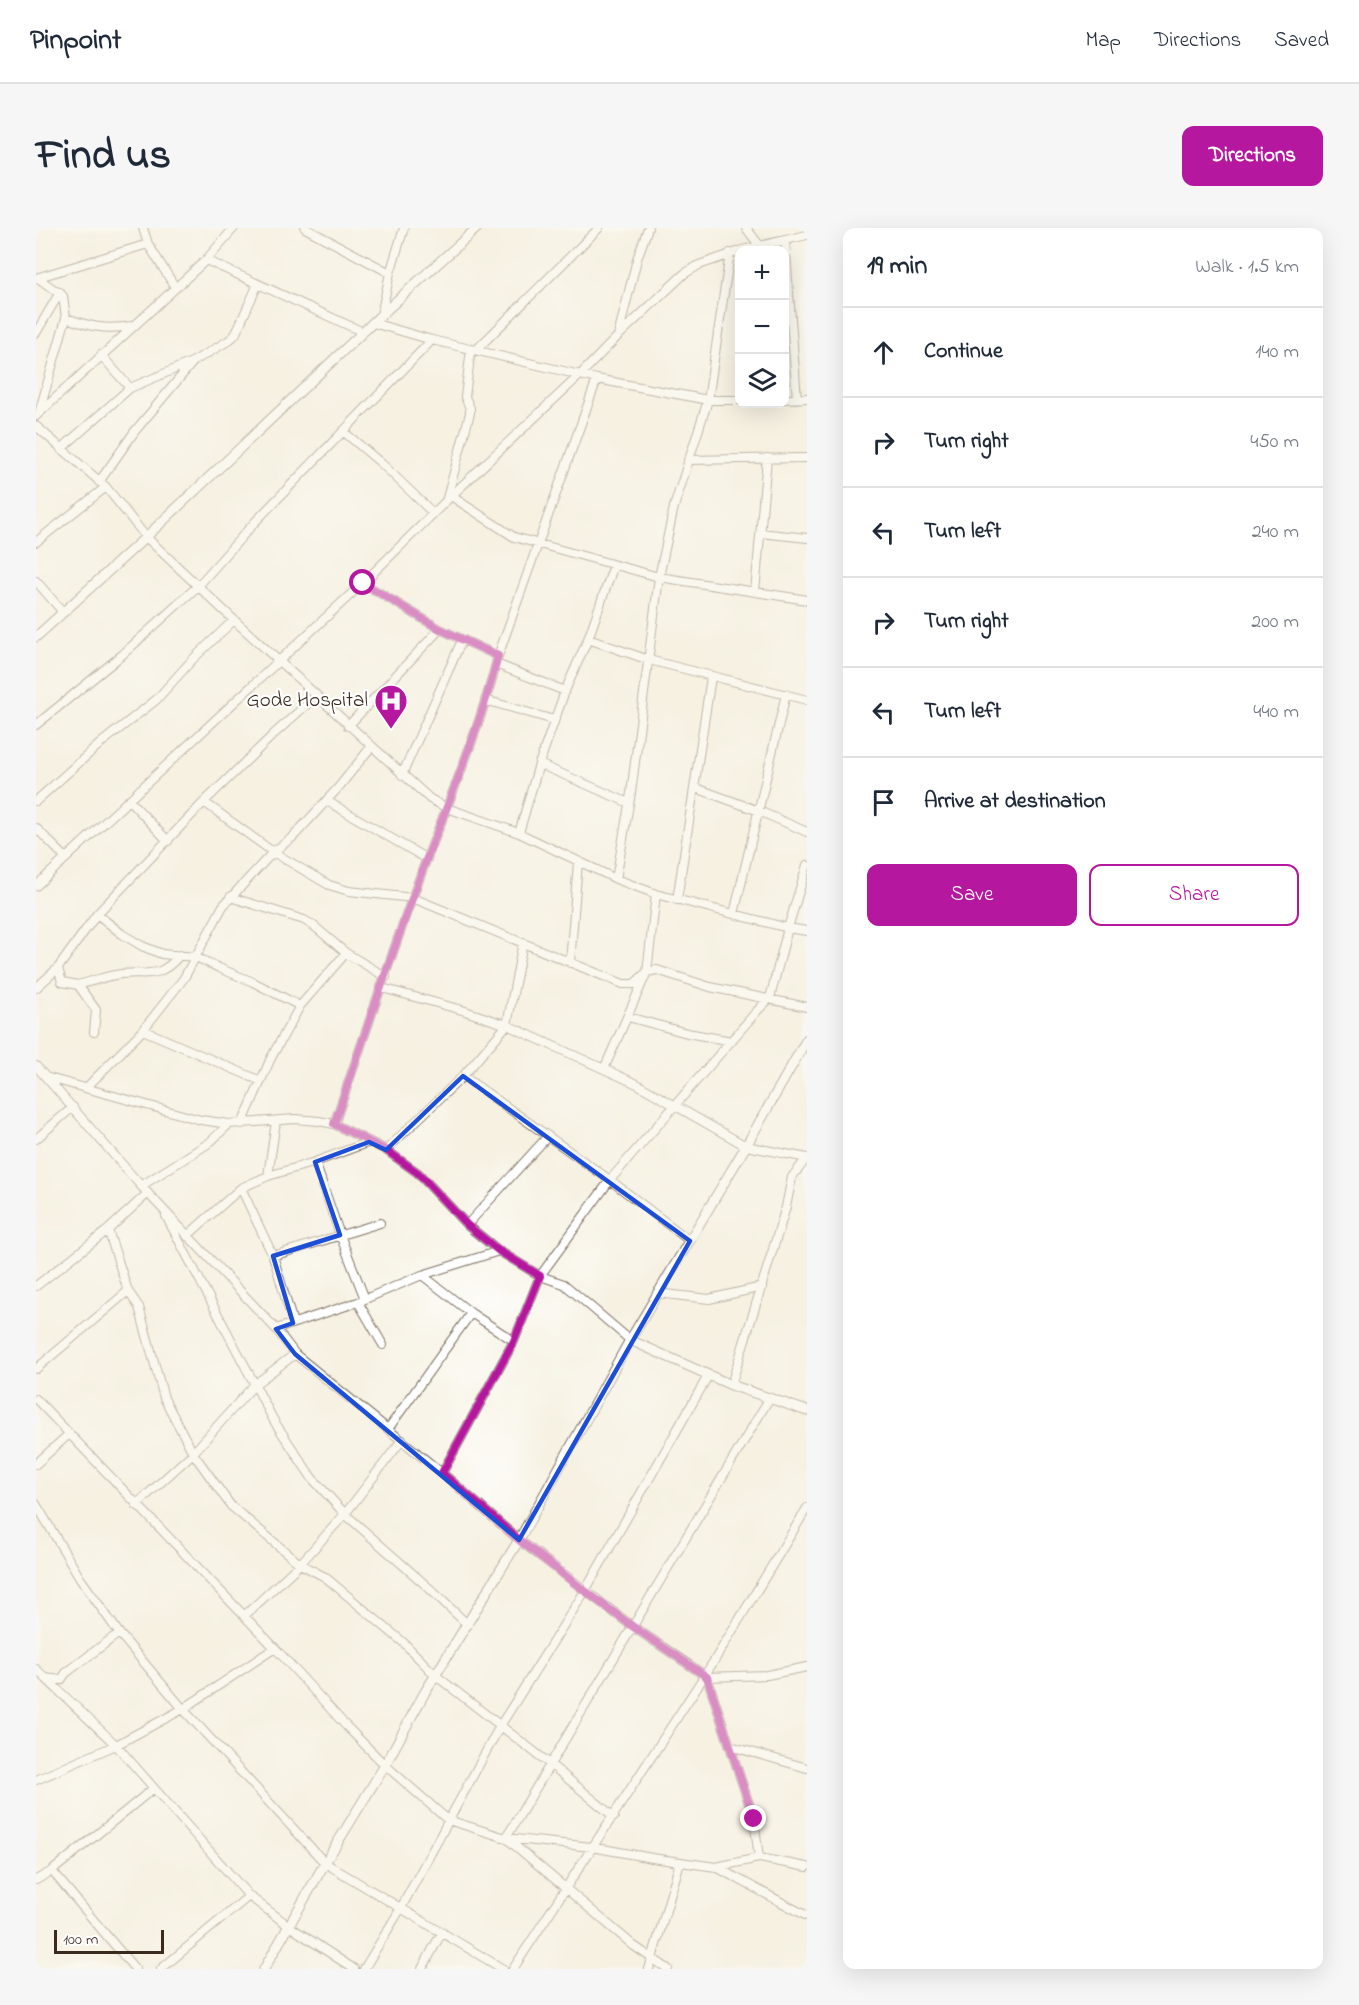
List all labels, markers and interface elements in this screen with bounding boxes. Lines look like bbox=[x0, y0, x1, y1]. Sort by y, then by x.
text: Pinpoint bbox=[30, 21, 121, 62]
text: Map bbox=[1085, 26, 1121, 56]
text: Directions bbox=[1154, 26, 1241, 56]
text: Saved bbox=[1274, 26, 1329, 56]
text: Find us bbox=[36, 126, 171, 187]
button: Directions bbox=[1182, 126, 1323, 186]
map controls bbox=[735, 246, 789, 408]
button: + bbox=[735, 246, 789, 300]
text: 19 min bbox=[867, 248, 927, 286]
text: Walk · 1.5 km bbox=[1195, 253, 1299, 282]
button: − bbox=[735, 300, 789, 354]
icon: ahead bbox=[867, 336, 900, 369]
text: Continue bbox=[924, 336, 1003, 368]
text: 140 m bbox=[1255, 338, 1299, 367]
button: layers bbox=[735, 354, 789, 408]
icon: right bbox=[867, 426, 900, 459]
text: Turn right bbox=[924, 426, 1009, 458]
text: 450 m bbox=[1250, 428, 1299, 457]
icon: left bbox=[867, 516, 900, 549]
text: Turn left bbox=[924, 516, 1001, 548]
text: 240 m bbox=[1252, 518, 1299, 547]
route start bbox=[349, 569, 375, 595]
icon: right bbox=[867, 606, 900, 639]
text: Turn right bbox=[924, 606, 1009, 638]
text: 200 m bbox=[1251, 608, 1299, 637]
hospital icon: Gode Hospital bbox=[373, 683, 409, 730]
place label: Gode Hospital bbox=[247, 686, 368, 716]
icon: left bbox=[867, 696, 900, 729]
text: Turn left bbox=[924, 696, 1001, 728]
text: 440 m bbox=[1253, 698, 1299, 727]
icon: arrive bbox=[867, 786, 900, 819]
text: Arrive at destination bbox=[924, 786, 1106, 818]
button: Save bbox=[867, 864, 1077, 926]
button: Share bbox=[1089, 864, 1299, 926]
route end bbox=[740, 1805, 766, 1831]
scale bar bbox=[54, 1927, 164, 1954]
text: 100 m bbox=[63, 1928, 98, 1952]

